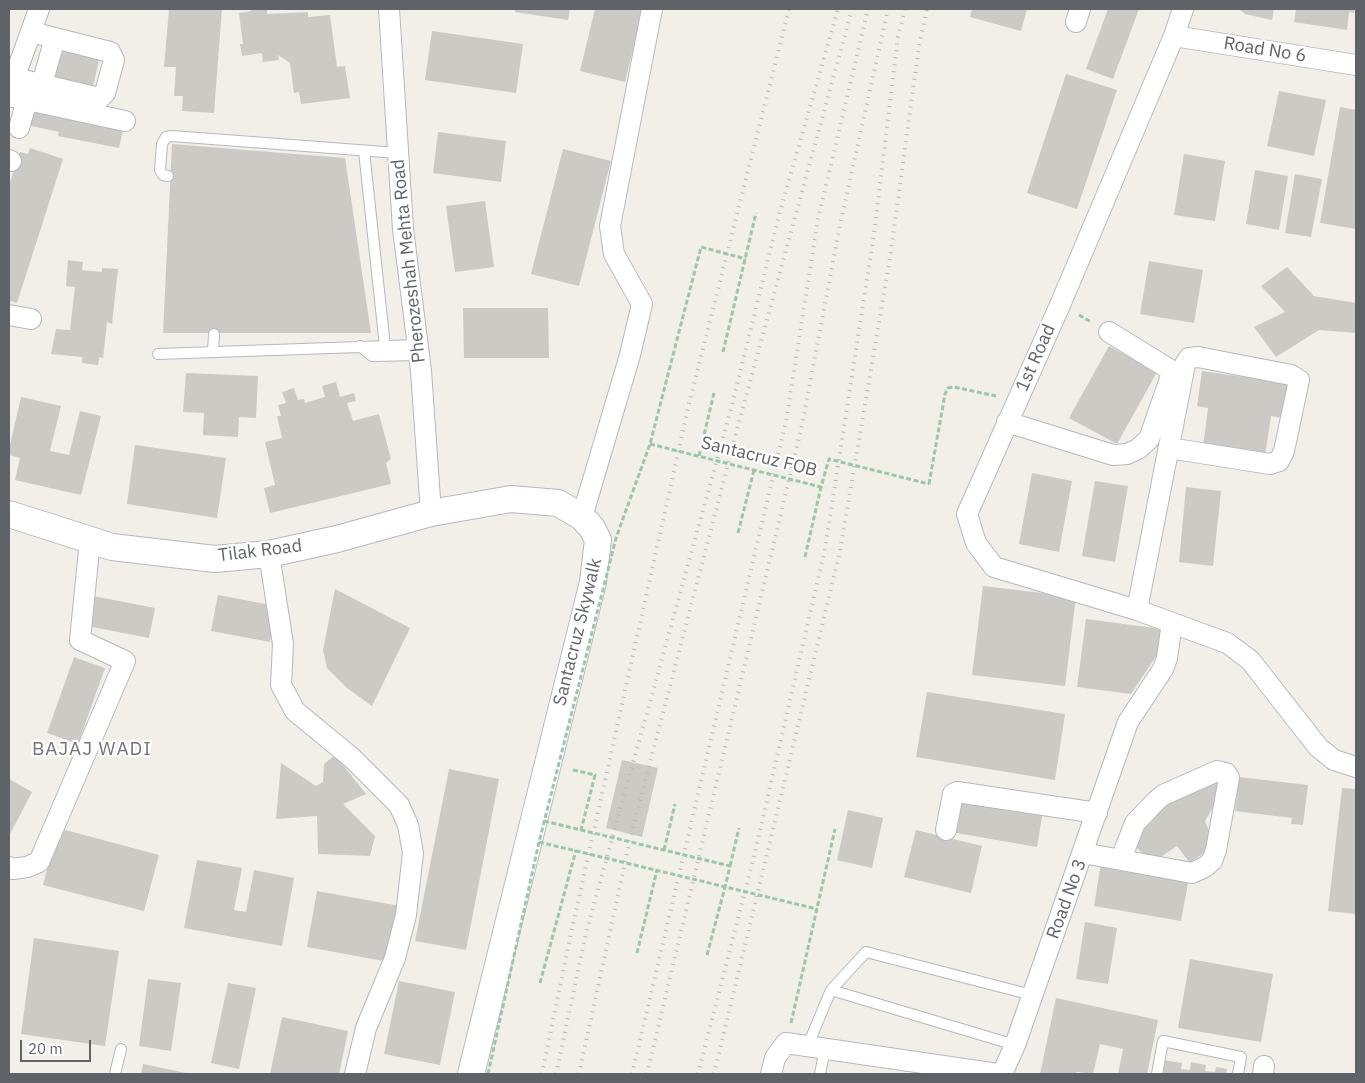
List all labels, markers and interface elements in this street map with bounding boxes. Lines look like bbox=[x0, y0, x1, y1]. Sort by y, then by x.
street label: Road No 6 bbox=[1222, 33, 1308, 67]
street label: Pherozeshah Mehta Road bbox=[388, 158, 430, 364]
street label: 1st Road bbox=[1012, 321, 1060, 395]
street label: Santacruz FOB bbox=[699, 432, 819, 482]
street label: Tilak Road bbox=[217, 535, 303, 567]
street label: Santacruz Skywalk bbox=[549, 556, 607, 708]
district label: BAJAJ WADI bbox=[31, 739, 153, 761]
street label: Road No 3 bbox=[1043, 856, 1091, 942]
scale bar bbox=[22, 1030, 94, 1062]
text: 20 m bbox=[28, 1039, 63, 1058]

